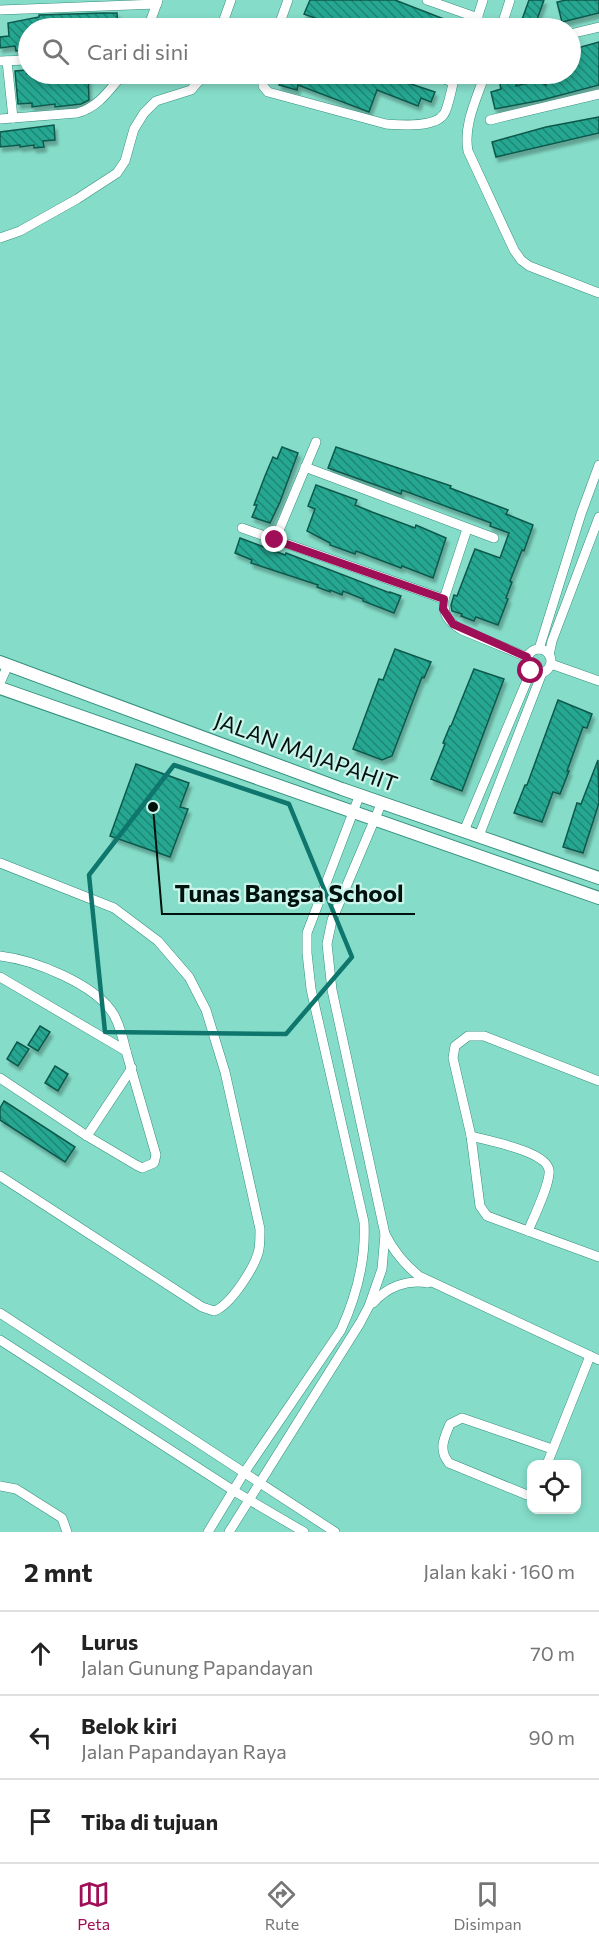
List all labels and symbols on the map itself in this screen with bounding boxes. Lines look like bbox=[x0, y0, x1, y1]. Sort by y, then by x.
route end bbox=[261, 526, 287, 552]
route start bbox=[517, 657, 543, 683]
street label: JALAN MAJAPAHIT bbox=[211, 706, 401, 797]
callout: Tunas Bangsa School bbox=[162, 872, 415, 914]
text: Tunas Bangsa School bbox=[174, 878, 404, 907]

